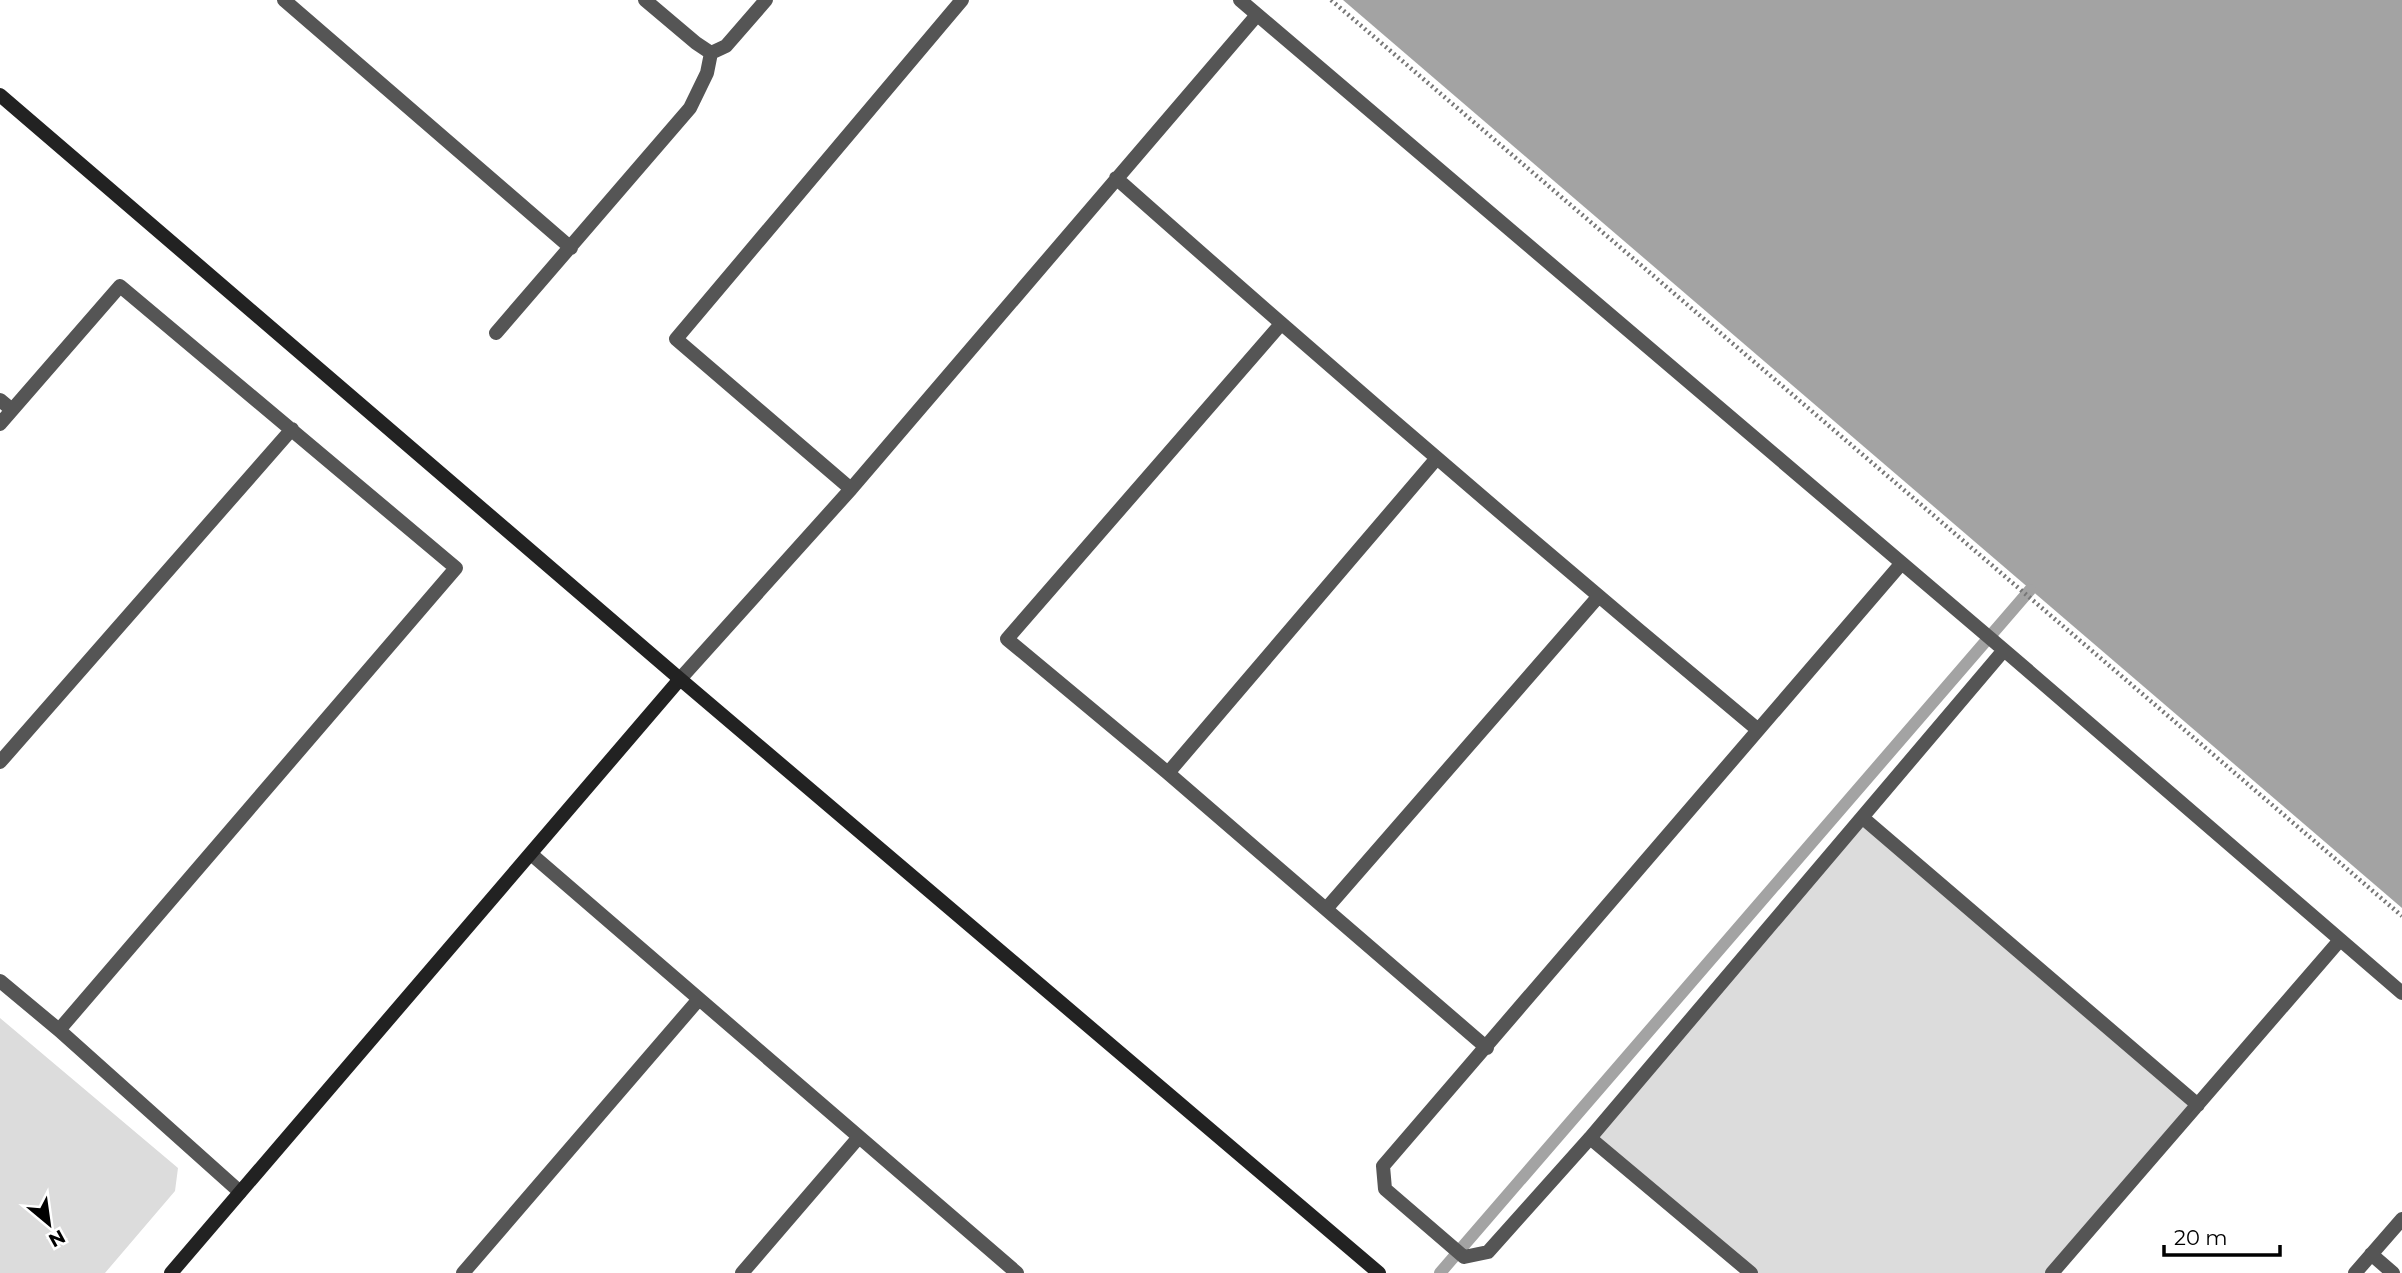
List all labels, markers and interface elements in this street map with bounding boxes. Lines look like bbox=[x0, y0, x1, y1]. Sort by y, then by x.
north arrow bbox=[14, 1189, 84, 1259]
scale bar bbox=[2164, 1214, 2280, 1258]
text: N bbox=[45, 1225, 69, 1252]
text: 20 m bbox=[2174, 1225, 2228, 1250]

